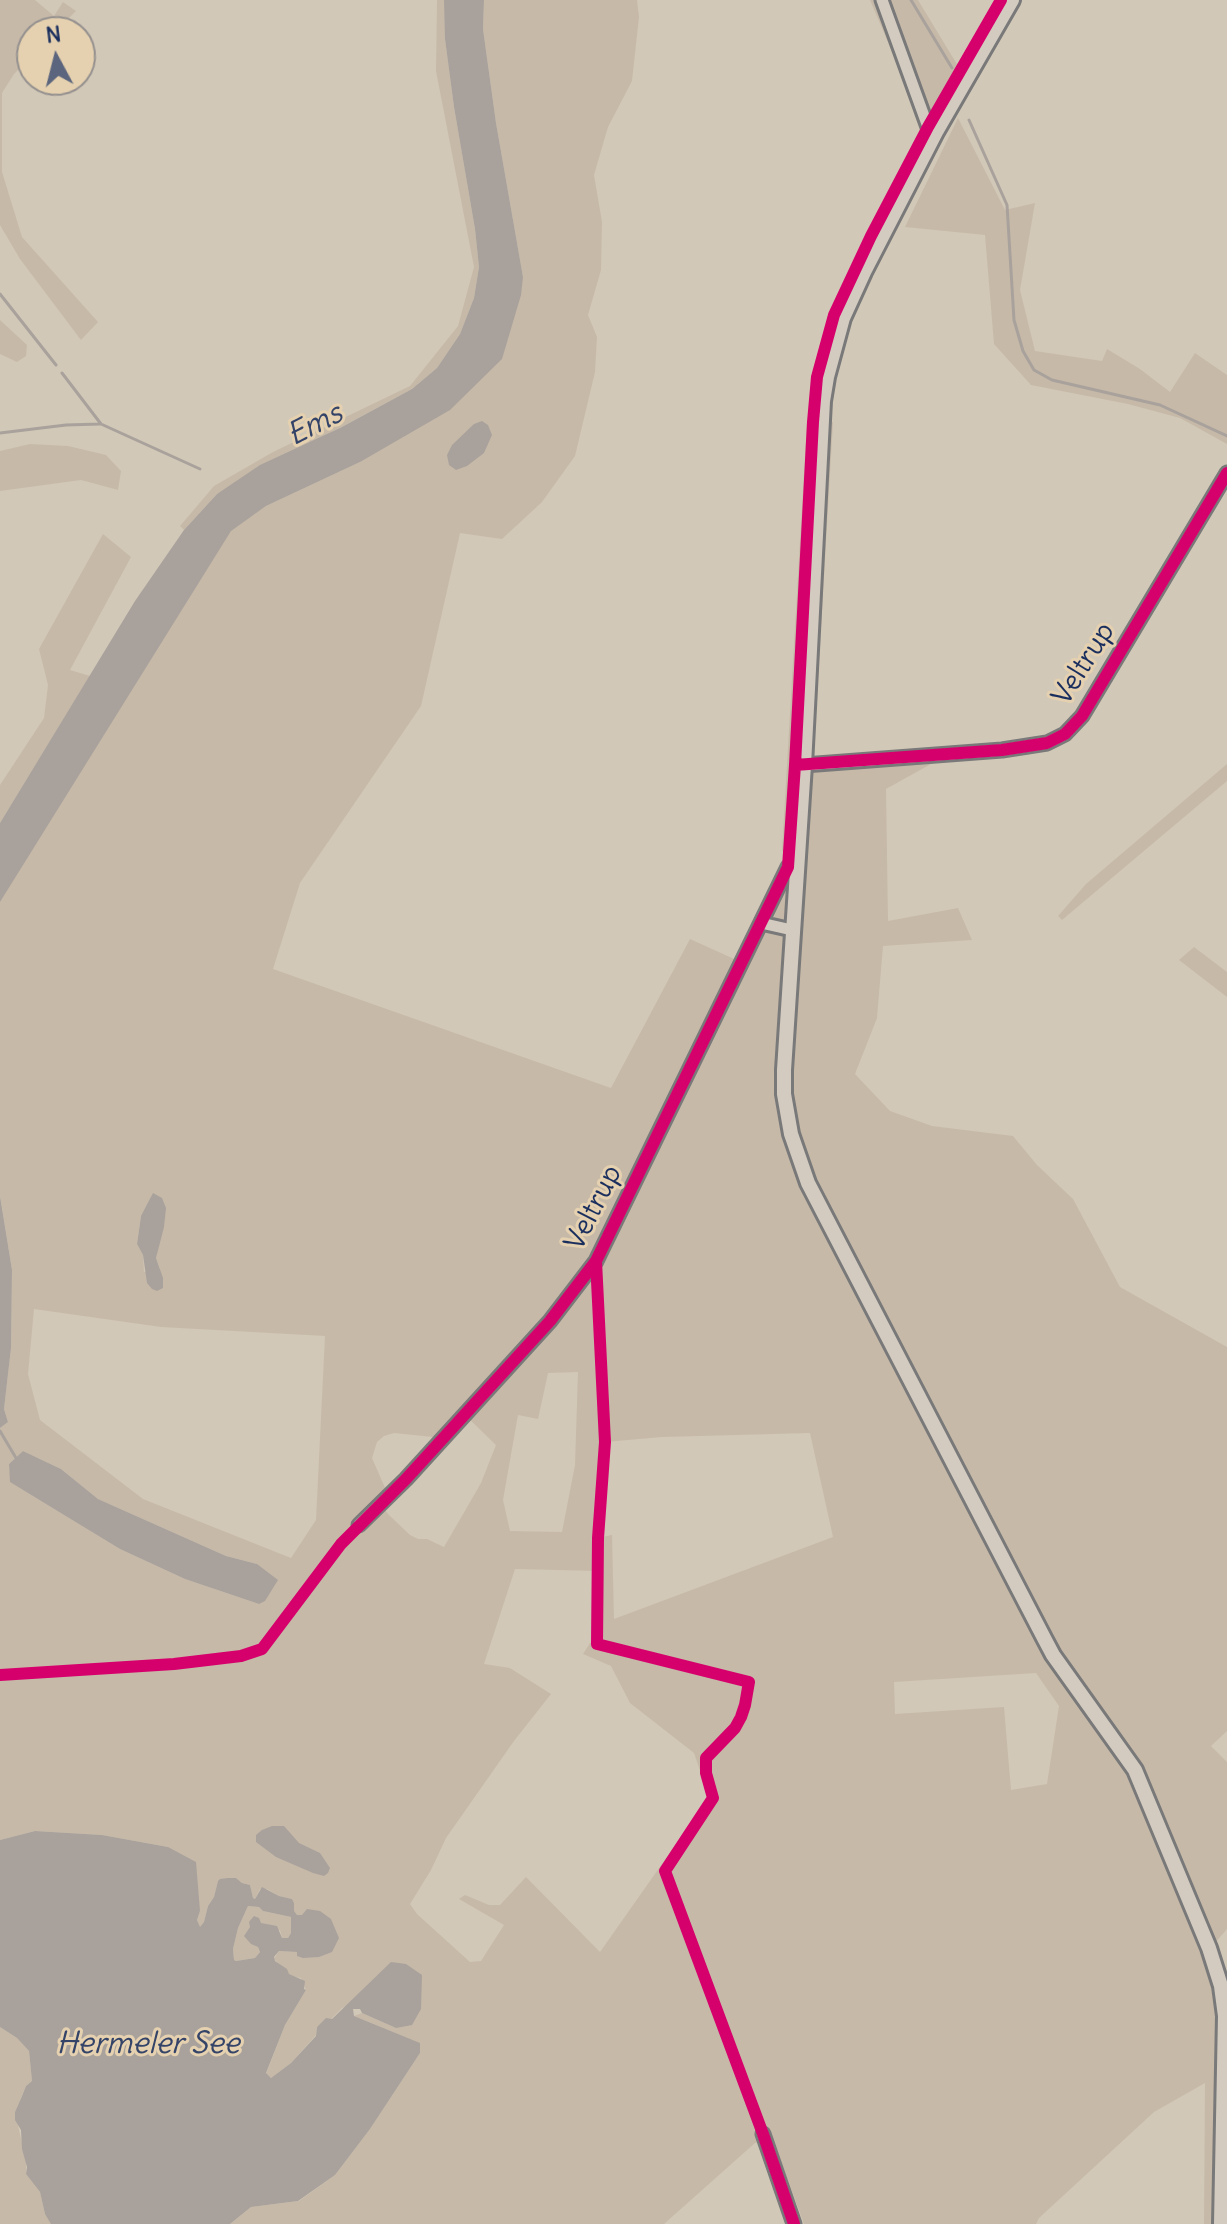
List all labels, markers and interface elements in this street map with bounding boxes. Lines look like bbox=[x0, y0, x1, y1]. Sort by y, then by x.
north arrow bbox=[16, 16, 96, 96]
text: N bbox=[44, 19, 63, 49]
water label: Ems bbox=[281, 396, 349, 454]
street label: Veltrup bbox=[1046, 617, 1122, 711]
street label: Veltrup bbox=[558, 1160, 630, 1256]
water label: Hermeler See bbox=[56, 2026, 240, 2062]

